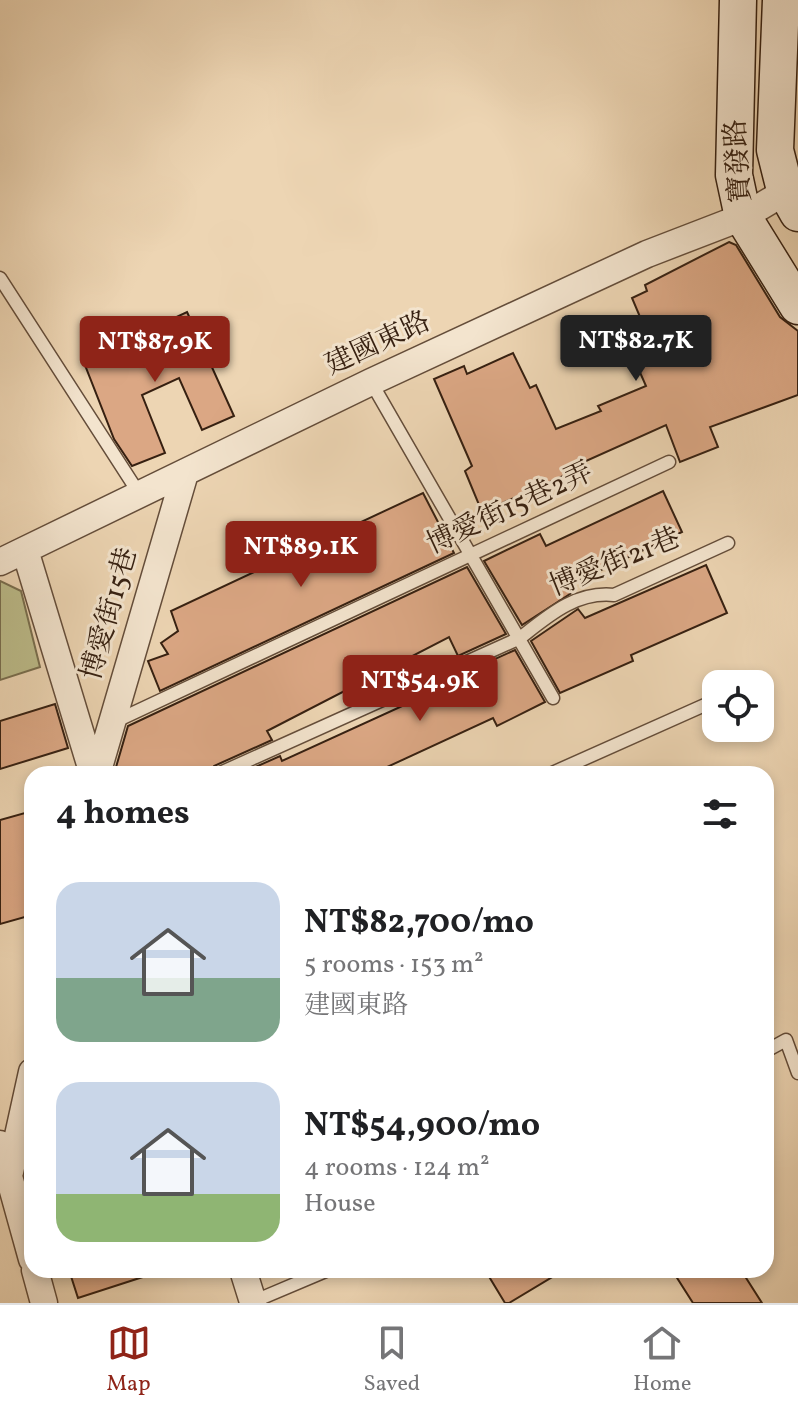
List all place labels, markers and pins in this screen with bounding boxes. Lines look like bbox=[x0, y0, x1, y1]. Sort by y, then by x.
pin: NT$82.7K bbox=[553, 315, 719, 383]
pin: NT$87.9K bbox=[72, 316, 238, 384]
pin: NT$89.1K bbox=[218, 521, 384, 589]
pin: NT$54.9K bbox=[337, 655, 503, 723]

